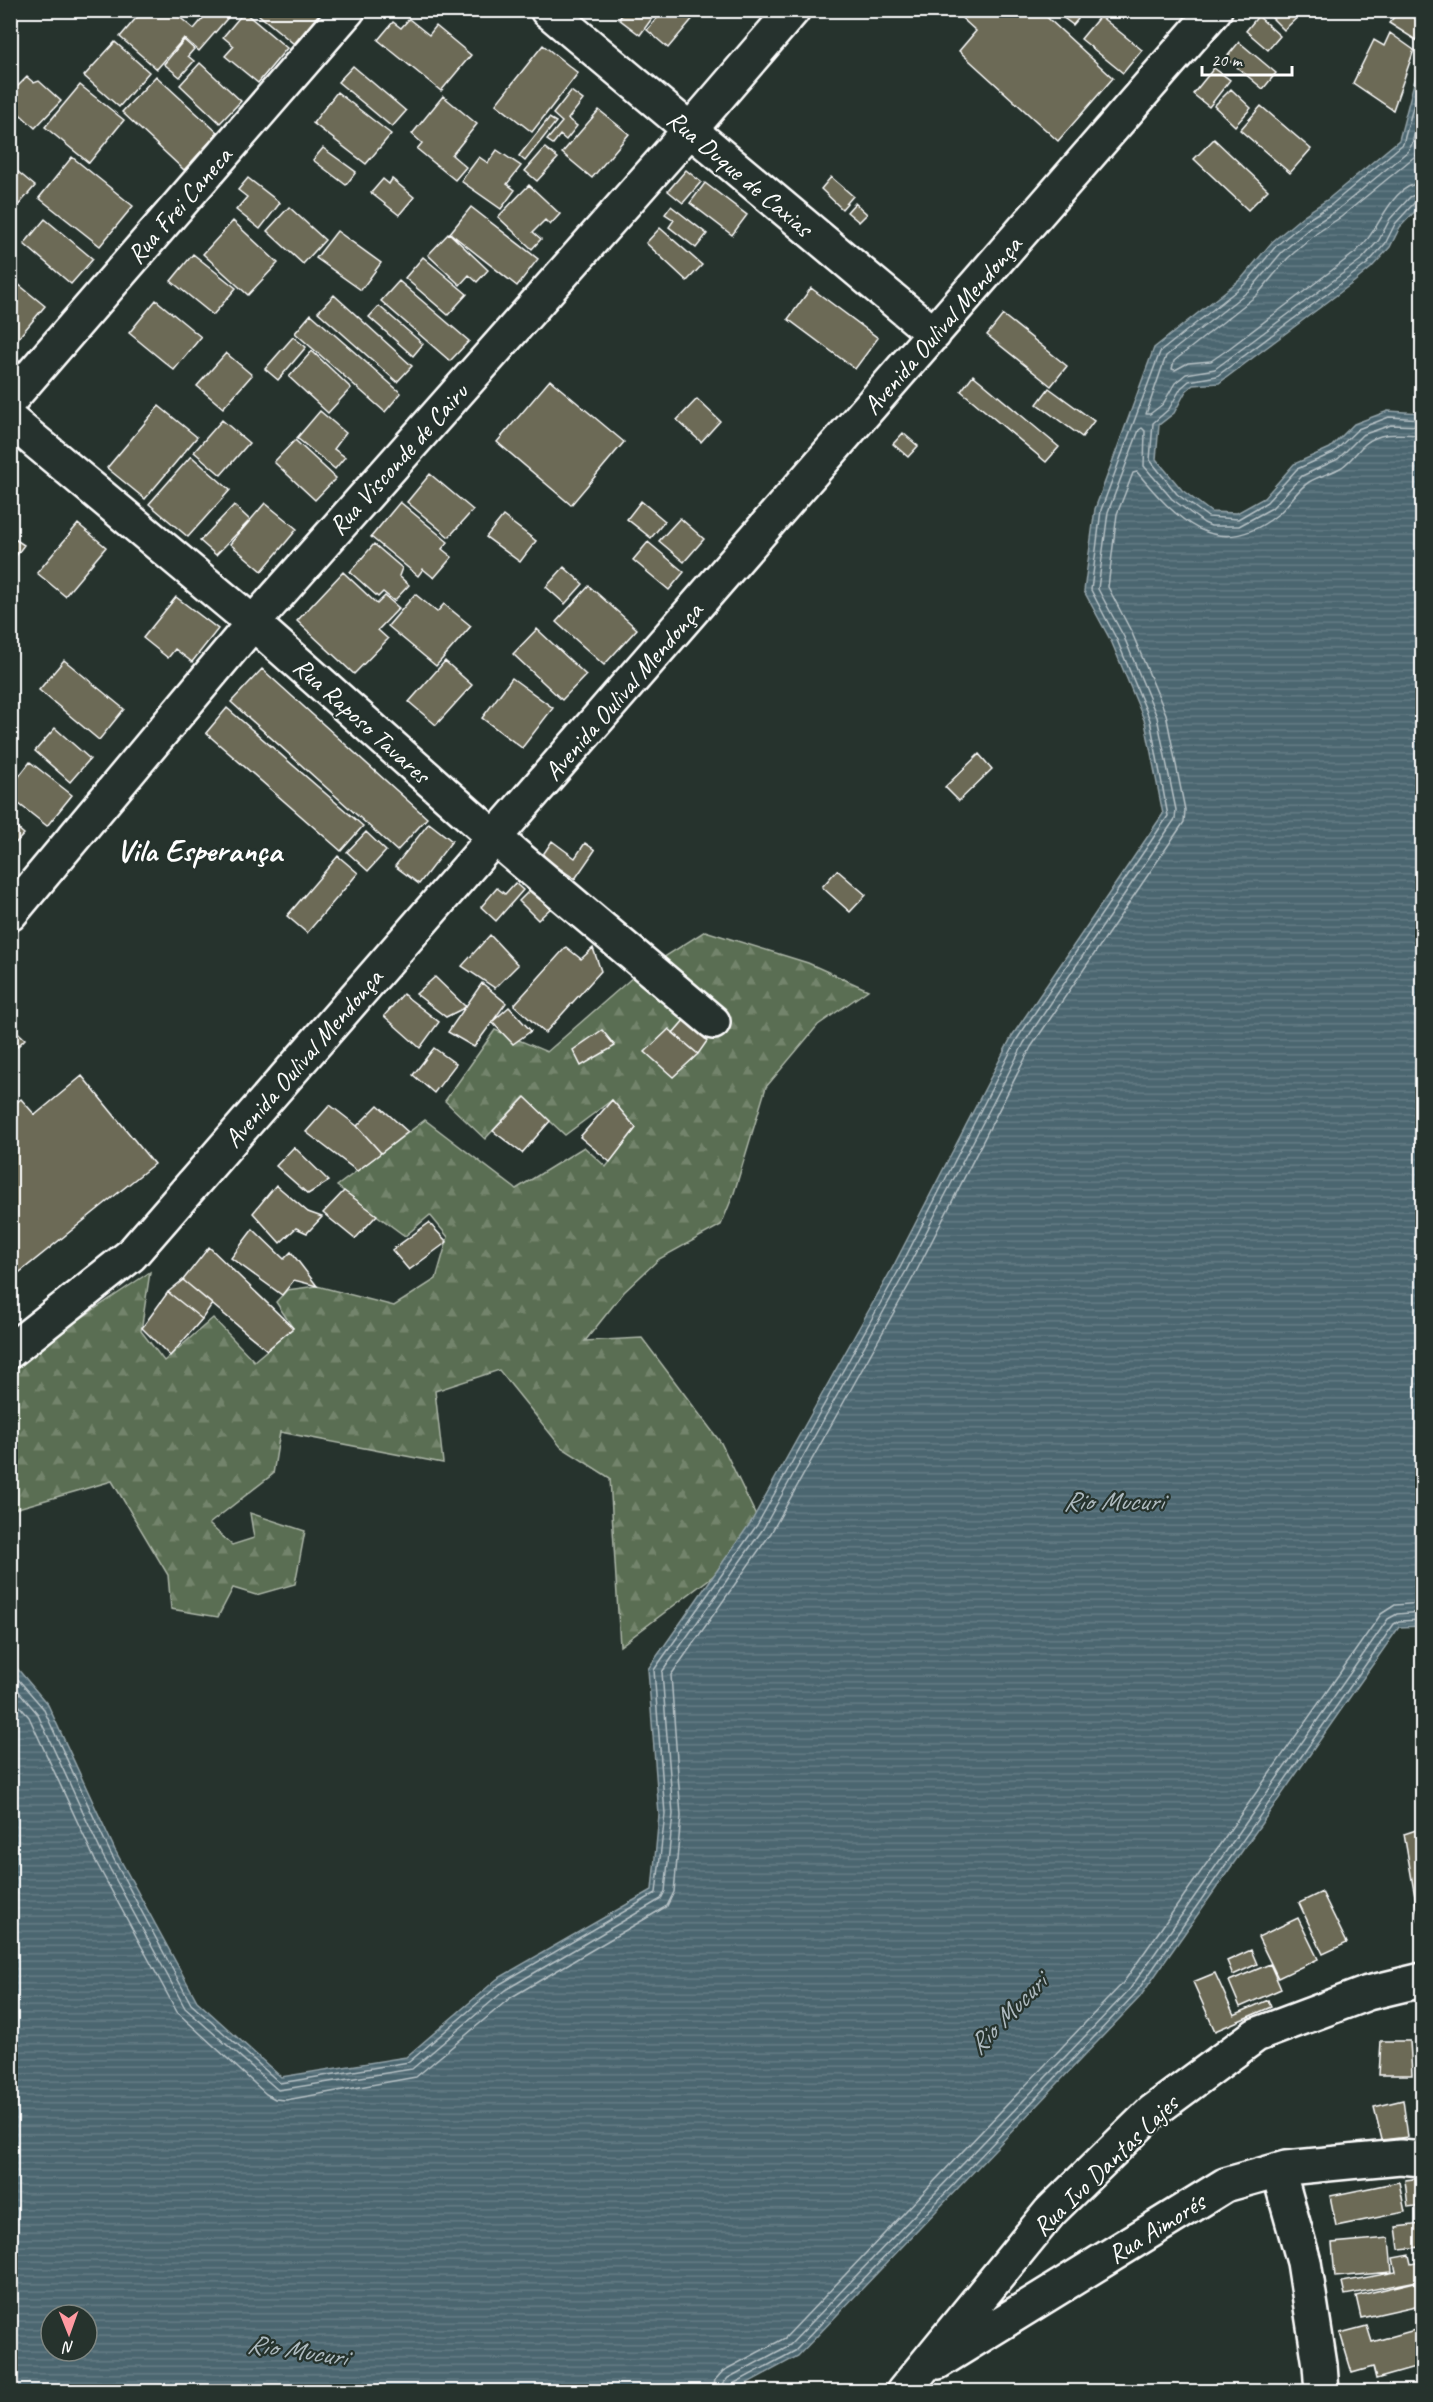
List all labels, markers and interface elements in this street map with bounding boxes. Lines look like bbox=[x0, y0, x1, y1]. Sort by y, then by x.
scale bar bbox=[1202, 39, 1292, 77]
text: 20 m bbox=[1211, 49, 1244, 71]
street label: Rua Duque de Caxias bbox=[660, 103, 821, 245]
street label: Rua Frei Caneca bbox=[120, 139, 240, 271]
street label: Avenida Oulival Mendonça bbox=[856, 228, 1030, 422]
street label: Rua Visconde de Cairu bbox=[321, 375, 476, 542]
street label: Avenida Oulival Mendonça bbox=[537, 594, 711, 788]
street label: Rua Raposo Tavares bbox=[286, 650, 439, 792]
district label: Vila Esperança bbox=[116, 830, 284, 871]
street label: Avenida Oulival Mendonça bbox=[217, 961, 391, 1155]
water label: Rio Mucuri bbox=[1063, 1484, 1169, 1518]
water label: Rio Mucuri bbox=[960, 1962, 1058, 2062]
street label: Rua Ivo Dantas Lajes bbox=[1026, 2086, 1187, 2243]
street label: Rua Aimorés bbox=[1102, 2185, 1213, 2271]
north arrow bbox=[39, 2303, 99, 2363]
water label: Rio Mucuri bbox=[245, 2326, 354, 2375]
text: N bbox=[61, 2337, 74, 2357]

